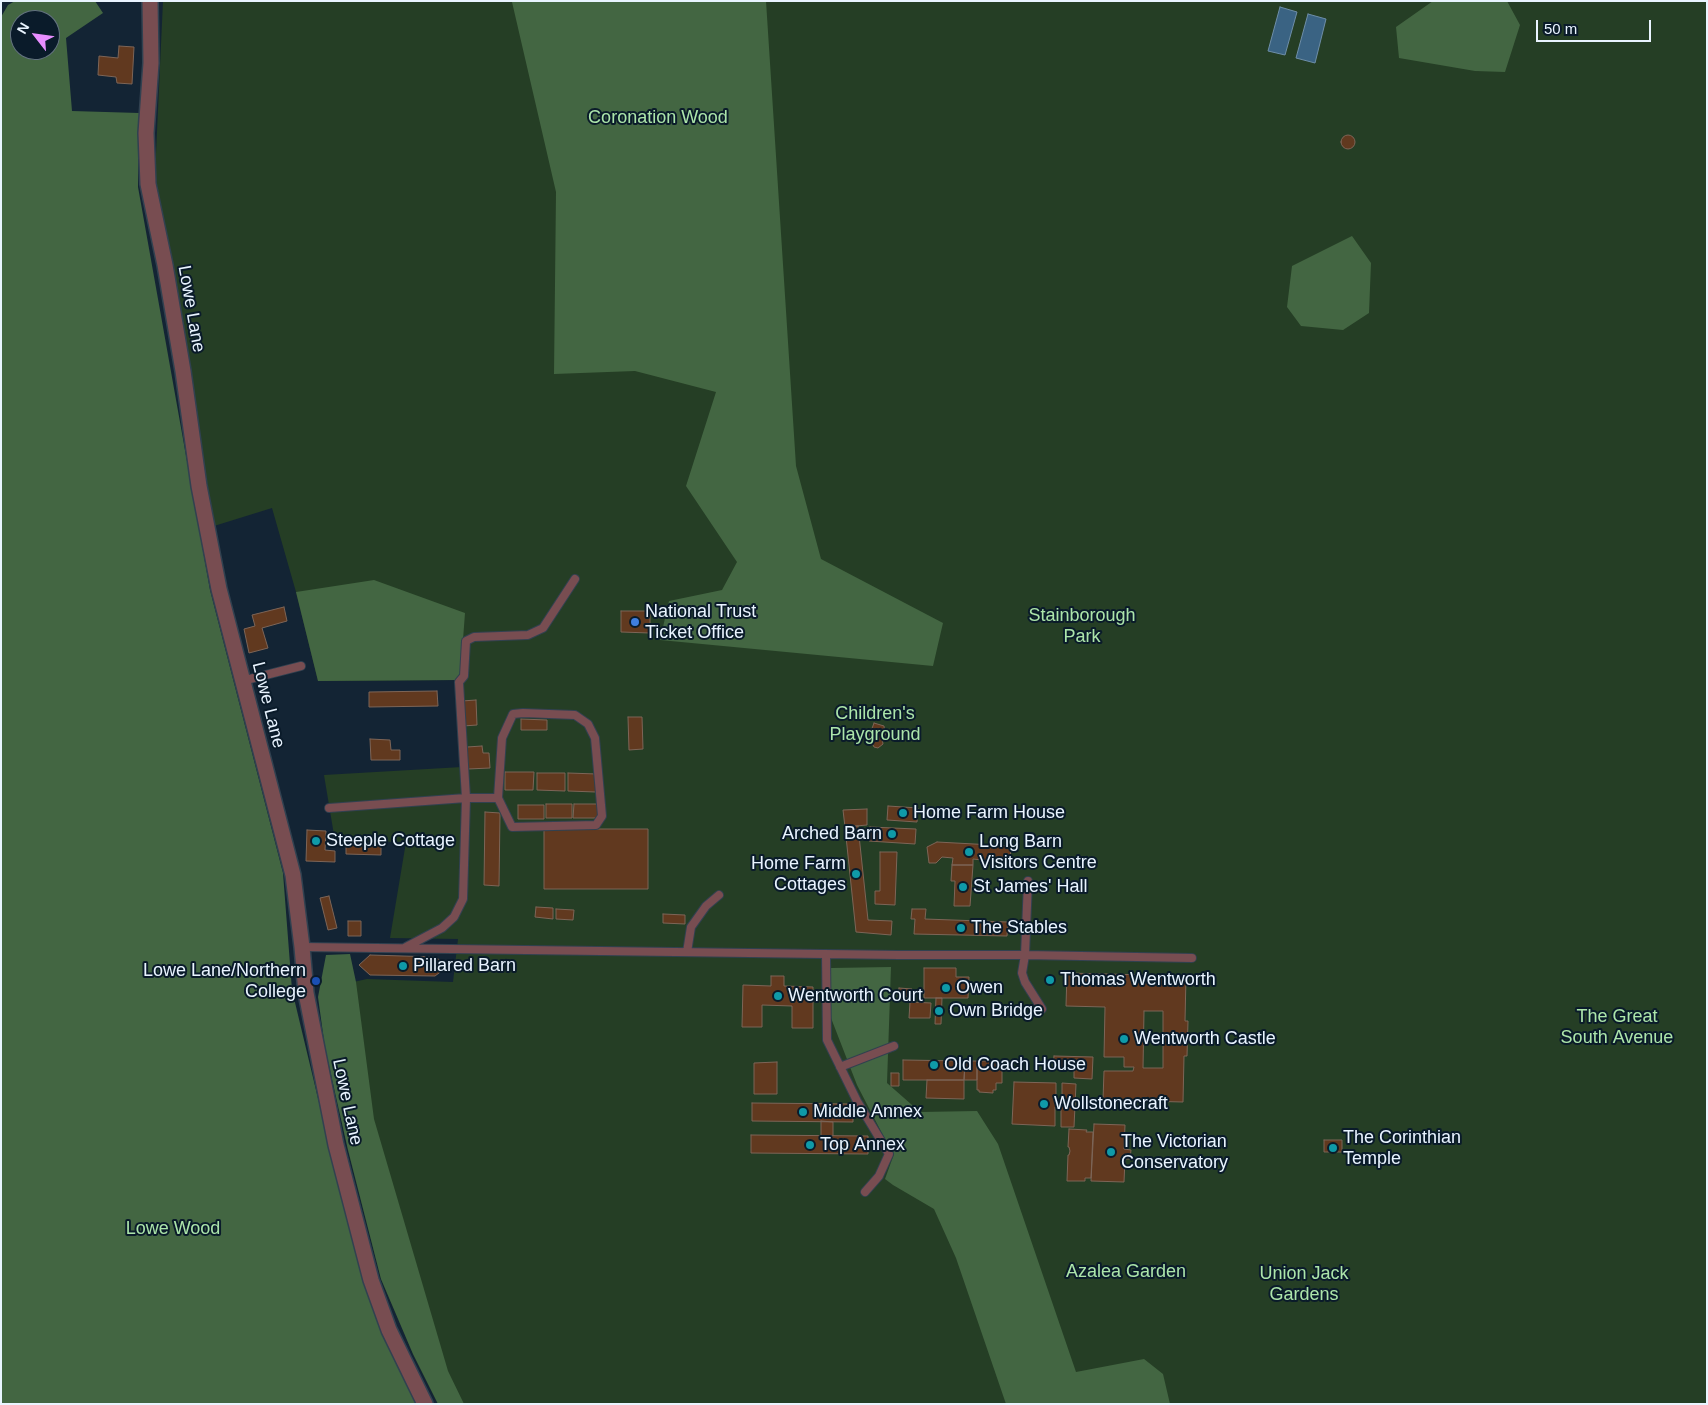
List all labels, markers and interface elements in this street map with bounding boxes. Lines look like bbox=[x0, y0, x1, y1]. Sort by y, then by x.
north arrow bbox=[10, 10, 60, 60]
scale bar bbox=[1538, 10, 1653, 42]
text: N bbox=[13, 20, 32, 36]
text: 50 m bbox=[1544, 20, 1577, 37]
park label: Coronation Wood bbox=[588, 107, 728, 129]
street label: Lowe Lane bbox=[173, 264, 209, 354]
place label: National Trust Ticket Office bbox=[645, 601, 756, 644]
park label: Stainborough Park bbox=[1028, 605, 1136, 648]
marker: National Trust Ticket Office bbox=[629, 616, 641, 628]
street label: Lowe Lane bbox=[247, 660, 289, 750]
park label: Children's Playground bbox=[829, 703, 921, 746]
place label: Home Farm House bbox=[913, 802, 1065, 824]
marker: Home Farm House bbox=[897, 807, 909, 819]
place label: Arched Barn bbox=[782, 823, 882, 845]
marker: Arched Barn bbox=[886, 828, 898, 840]
place label: Steeple Cottage bbox=[326, 830, 455, 852]
place label: Long Barn Visitors Centre bbox=[979, 831, 1097, 874]
marker: Steeple Cottage bbox=[310, 835, 322, 847]
marker: Long Barn Visitors Centre bbox=[963, 846, 975, 858]
place label: Home Farm Cottages bbox=[751, 853, 846, 896]
marker: Home Farm Cottages bbox=[850, 868, 862, 880]
place label: St James' Hall bbox=[973, 876, 1087, 898]
marker: St James' Hall bbox=[957, 881, 969, 893]
place label: The Stables bbox=[971, 917, 1067, 939]
marker: The Stables bbox=[955, 922, 967, 934]
place label: Pillared Barn bbox=[413, 955, 516, 977]
place label: Lowe Lane/Northern College bbox=[143, 960, 306, 1002]
marker: Pillared Barn bbox=[397, 960, 409, 972]
place label: Thomas Wentworth bbox=[1060, 969, 1216, 991]
marker: Thomas Wentworth bbox=[1044, 974, 1056, 986]
marker: Lowe Lane/Northern College bbox=[310, 975, 322, 987]
place label: Owen bbox=[956, 977, 1003, 999]
marker: Owen bbox=[940, 982, 952, 994]
place label: Wentworth Court bbox=[788, 985, 923, 1007]
marker: Wentworth Court bbox=[772, 990, 784, 1002]
place label: Own Bridge bbox=[949, 1000, 1043, 1022]
marker: Own Bridge bbox=[933, 1005, 945, 1017]
park label: The Great South Avenue bbox=[1561, 1006, 1673, 1048]
place label: Wentworth Castle bbox=[1134, 1028, 1276, 1050]
marker: Wentworth Castle bbox=[1118, 1033, 1130, 1045]
place label: Old Coach House bbox=[944, 1054, 1086, 1076]
street label: Lowe Lane bbox=[327, 1057, 367, 1147]
marker: Old Coach House bbox=[928, 1059, 940, 1071]
place label: Wollstonecraft bbox=[1054, 1093, 1168, 1115]
marker: Wollstonecraft bbox=[1038, 1098, 1050, 1110]
place label: Middle Annex bbox=[813, 1101, 922, 1123]
marker: Middle Annex bbox=[797, 1106, 809, 1118]
place label: The Corinthian Temple bbox=[1343, 1127, 1461, 1170]
place label: The Victorian Conservatory bbox=[1121, 1131, 1228, 1174]
place label: Top Annex bbox=[820, 1134, 905, 1156]
marker: Top Annex bbox=[804, 1139, 816, 1151]
marker: The Corinthian Temple bbox=[1327, 1142, 1339, 1154]
marker: The Victorian Conservatory bbox=[1105, 1146, 1117, 1158]
park label: Lowe Wood bbox=[126, 1218, 220, 1240]
park label: Azalea Garden bbox=[1066, 1261, 1186, 1283]
park label: Union Jack Gardens bbox=[1259, 1263, 1349, 1306]

